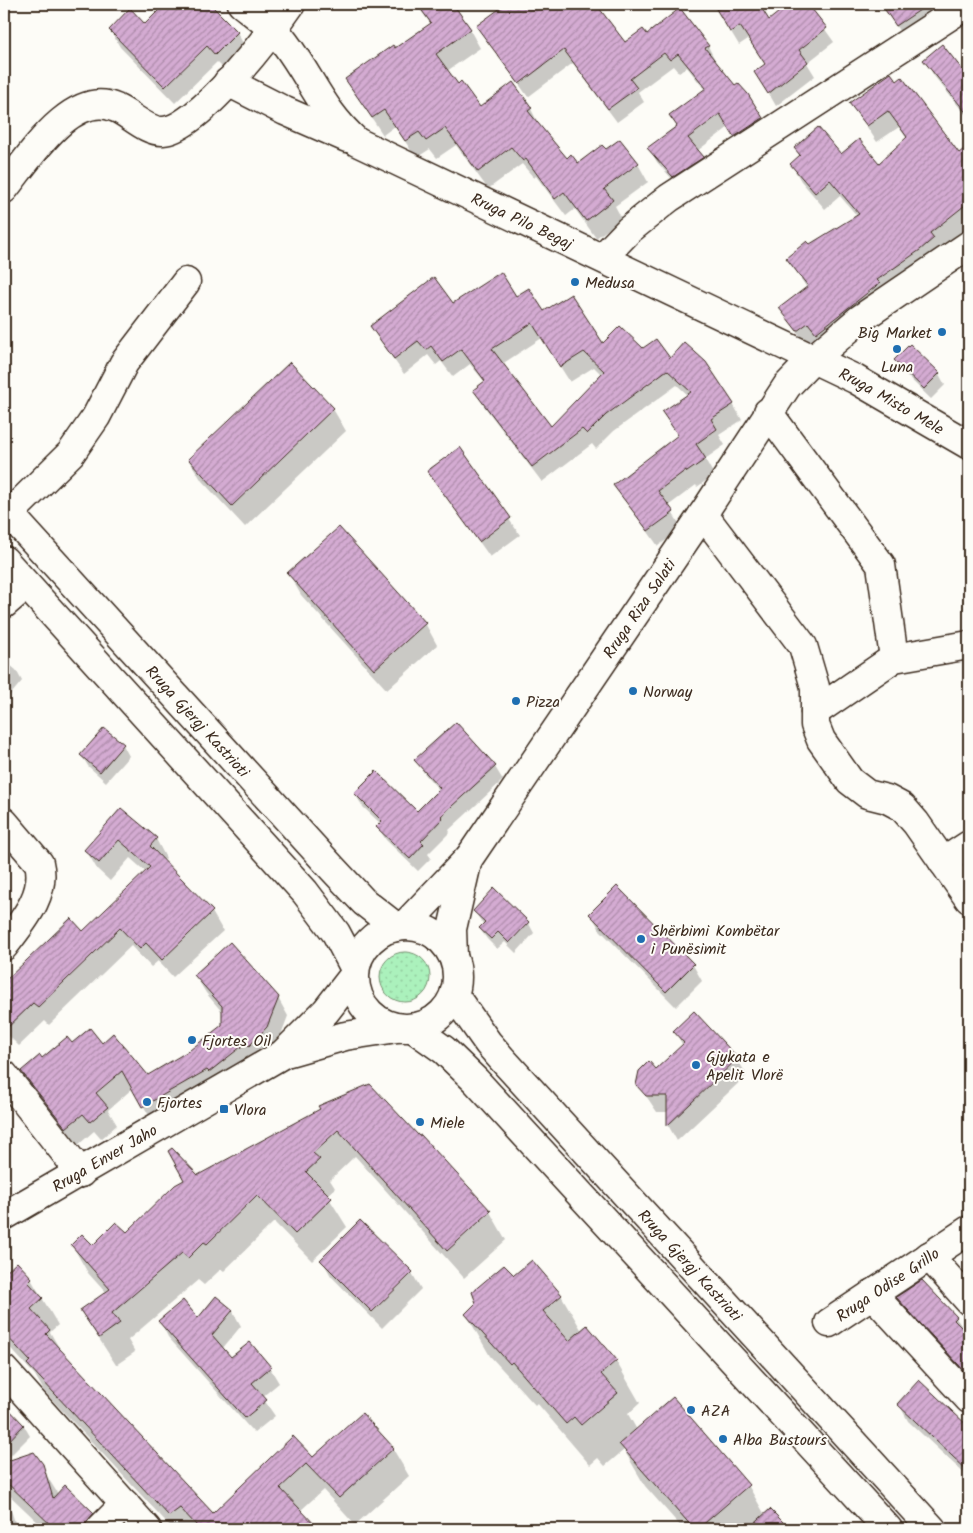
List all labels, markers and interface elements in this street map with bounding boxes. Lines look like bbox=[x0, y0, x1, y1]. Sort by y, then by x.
street label: Rruga Pilo Begaj bbox=[466, 187, 578, 257]
place label: Medusa bbox=[585, 271, 635, 296]
marker: Medusa bbox=[569, 276, 581, 288]
place label: Big Market bbox=[858, 321, 933, 346]
marker: Big Market bbox=[936, 326, 948, 338]
marker: Luna bbox=[891, 343, 903, 355]
place label: Luna bbox=[881, 355, 913, 380]
street label: Rruga Misto Mele bbox=[834, 362, 948, 442]
street label: Rruga Riza Salati bbox=[597, 553, 684, 664]
street label: Rruga Gjergj Kastrioti bbox=[139, 660, 256, 785]
place label: Norway bbox=[643, 680, 693, 705]
marker: Norway bbox=[627, 685, 639, 697]
place label: Pizza bbox=[526, 690, 560, 715]
marker: Pizza bbox=[510, 695, 522, 707]
place label: Shërbimi Kombëtar i Punësimit bbox=[651, 919, 781, 962]
marker: Shërbimi Kombëtar i Punësimit bbox=[635, 933, 647, 945]
place label: Fjortes Oil bbox=[202, 1029, 271, 1054]
marker: Fjortes Oil bbox=[186, 1034, 198, 1046]
place label: Gjykata e Apelit Vlorë bbox=[706, 1045, 783, 1088]
marker: Gjykata e Apelit Vlorë bbox=[690, 1059, 702, 1071]
place label: Fjortes bbox=[157, 1091, 202, 1116]
marker: Fjortes bbox=[141, 1096, 153, 1108]
place label: Vlora bbox=[234, 1098, 266, 1123]
marker: Vlora bbox=[218, 1103, 230, 1115]
place label: Miele bbox=[430, 1111, 465, 1136]
marker: Miele bbox=[414, 1116, 426, 1128]
street label: Rruga Enver Jaho bbox=[48, 1119, 163, 1200]
street label: Rruga Gjergj Kastrioti bbox=[631, 1204, 748, 1329]
street label: Rruga Odise Grillo bbox=[831, 1242, 945, 1329]
place label: AZA bbox=[701, 1399, 731, 1424]
marker: AZA bbox=[685, 1404, 697, 1416]
place label: Alba Bustours bbox=[733, 1428, 827, 1453]
marker: Alba Bustours bbox=[717, 1433, 729, 1445]

